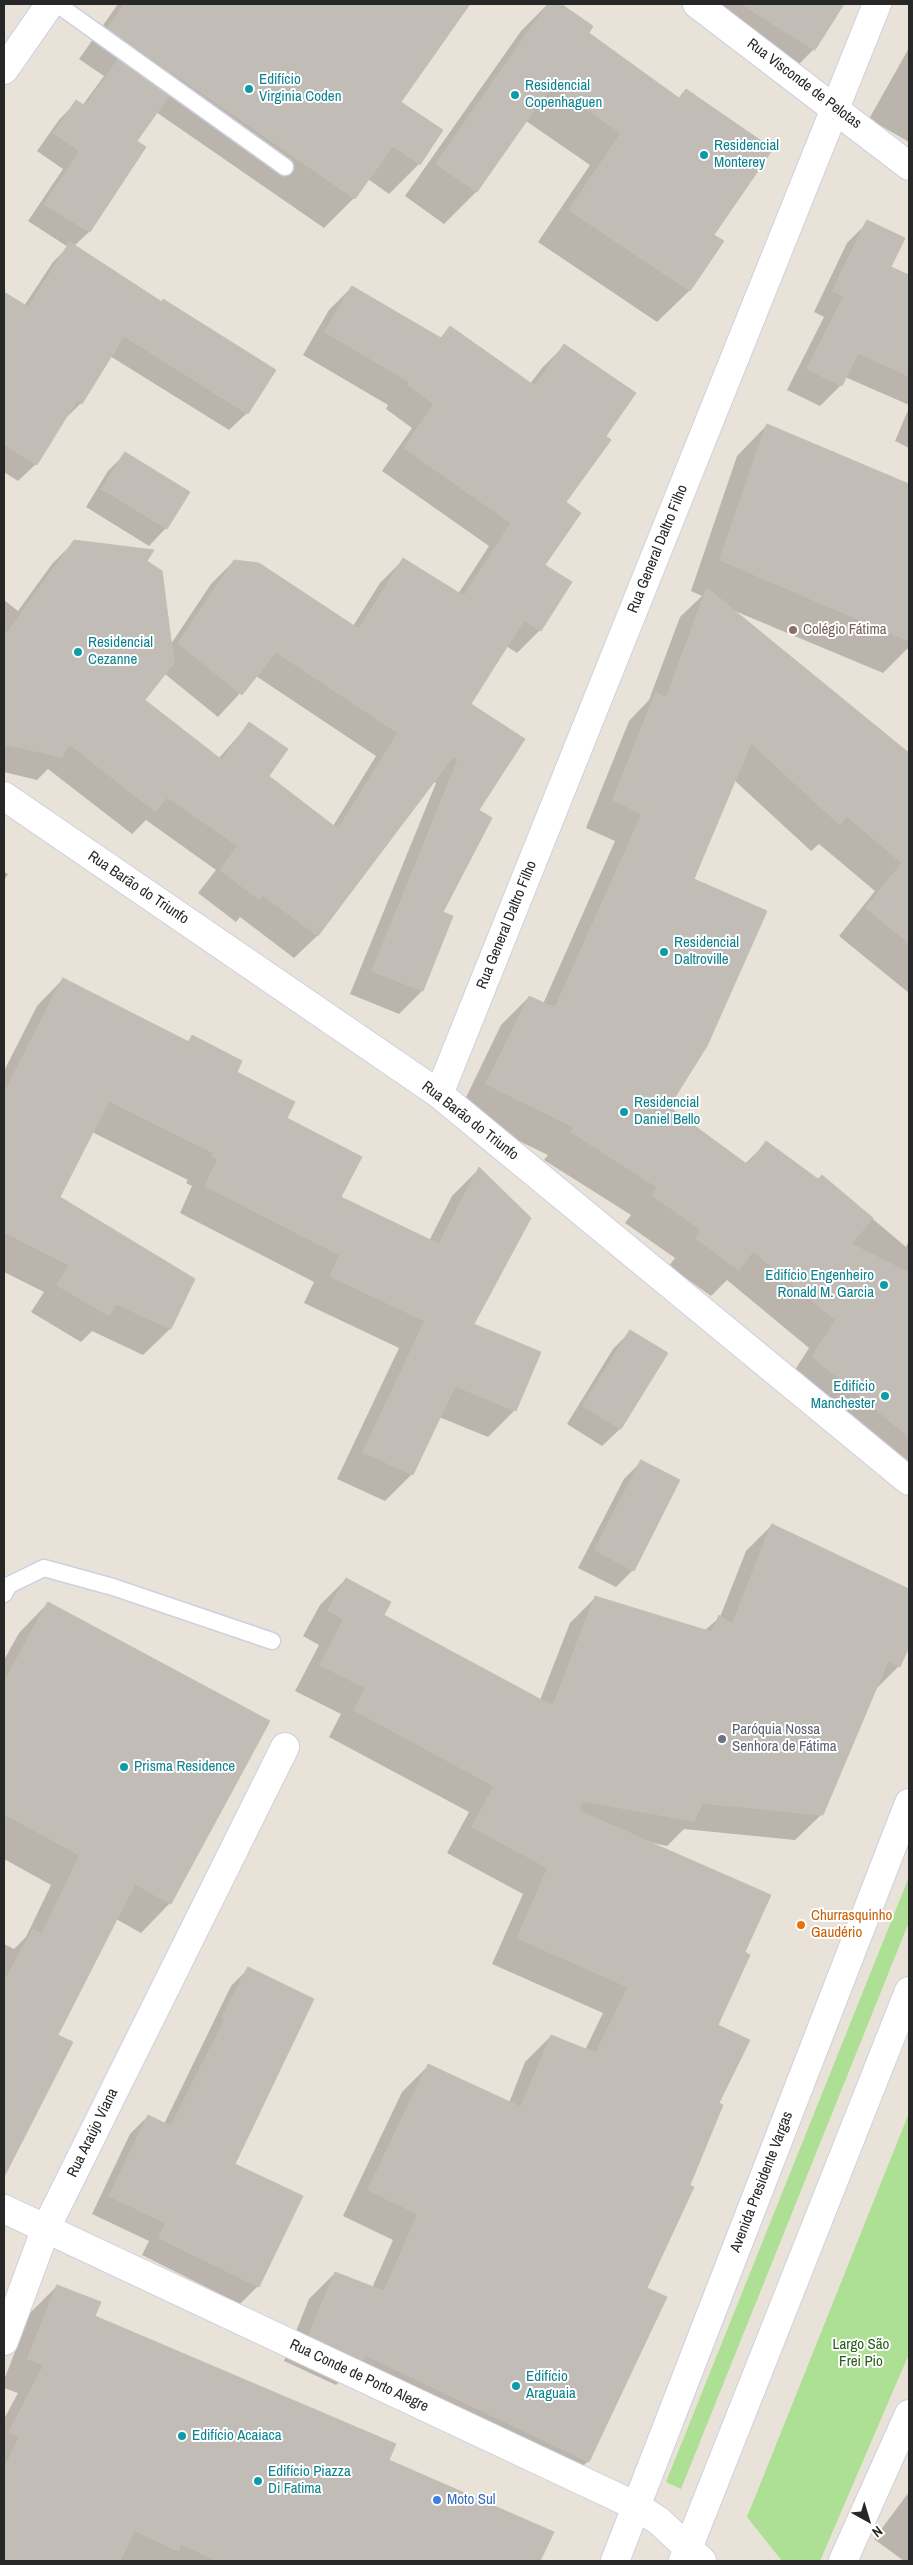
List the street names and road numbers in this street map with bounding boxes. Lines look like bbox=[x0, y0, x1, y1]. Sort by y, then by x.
street label: Rua Visconde de Pelotas bbox=[743, 35, 865, 133]
street label: Rua General Daltro Filho bbox=[624, 482, 692, 616]
street label: Rua Barão do Triunfo bbox=[84, 848, 192, 928]
street label: Rua General Daltro Filho bbox=[473, 858, 541, 992]
street label: Rua Barão do Triunfo bbox=[418, 1078, 522, 1164]
street label: Rua Araújo Viana bbox=[64, 2086, 122, 2180]
street label: Avenida Presidente Vargas bbox=[727, 2109, 797, 2255]
street label: Rua Conde de Porto Alegre bbox=[287, 2336, 431, 2416]

